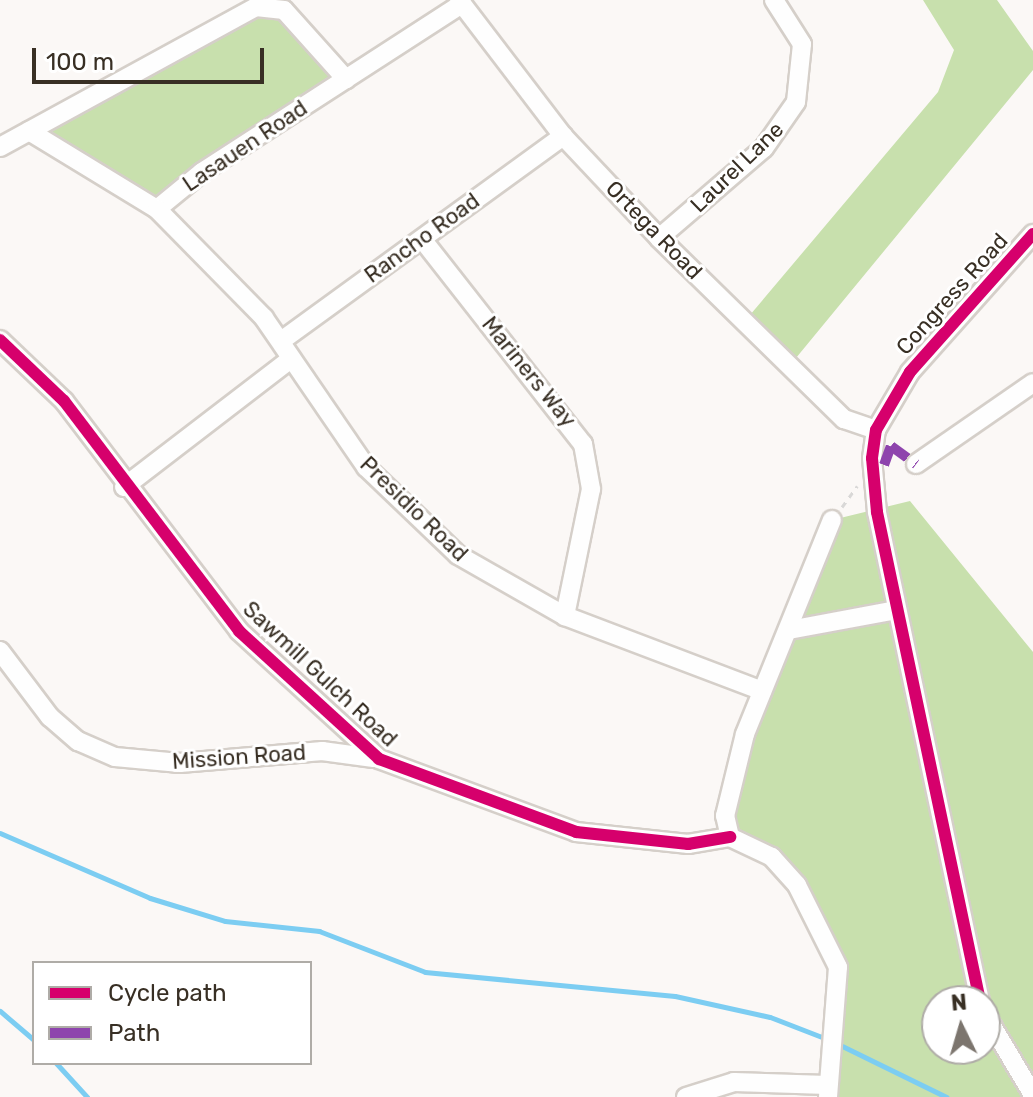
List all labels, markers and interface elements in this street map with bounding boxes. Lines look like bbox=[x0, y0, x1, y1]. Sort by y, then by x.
scale bar bbox=[36, 32, 268, 82]
text: 100 m bbox=[46, 48, 114, 76]
street label: Lasauen Road bbox=[178, 95, 312, 197]
street label: Laurel Lane bbox=[685, 116, 789, 218]
street label: Ortega Road bbox=[600, 175, 708, 285]
street label: Rancho Road bbox=[359, 187, 485, 289]
street label: Congress Road bbox=[891, 228, 1013, 360]
street label: Mariners Way bbox=[476, 311, 582, 433]
street label: Presidio Road bbox=[355, 451, 473, 567]
street label: Sawmill Gulch Road bbox=[237, 596, 403, 752]
street label: Mission Road bbox=[171, 739, 307, 775]
legend bbox=[32, 961, 312, 1065]
text: Cycle path bbox=[108, 979, 227, 1007]
north arrow bbox=[921, 985, 1001, 1065]
text: N bbox=[950, 988, 968, 1017]
text: Path bbox=[108, 1019, 160, 1047]

